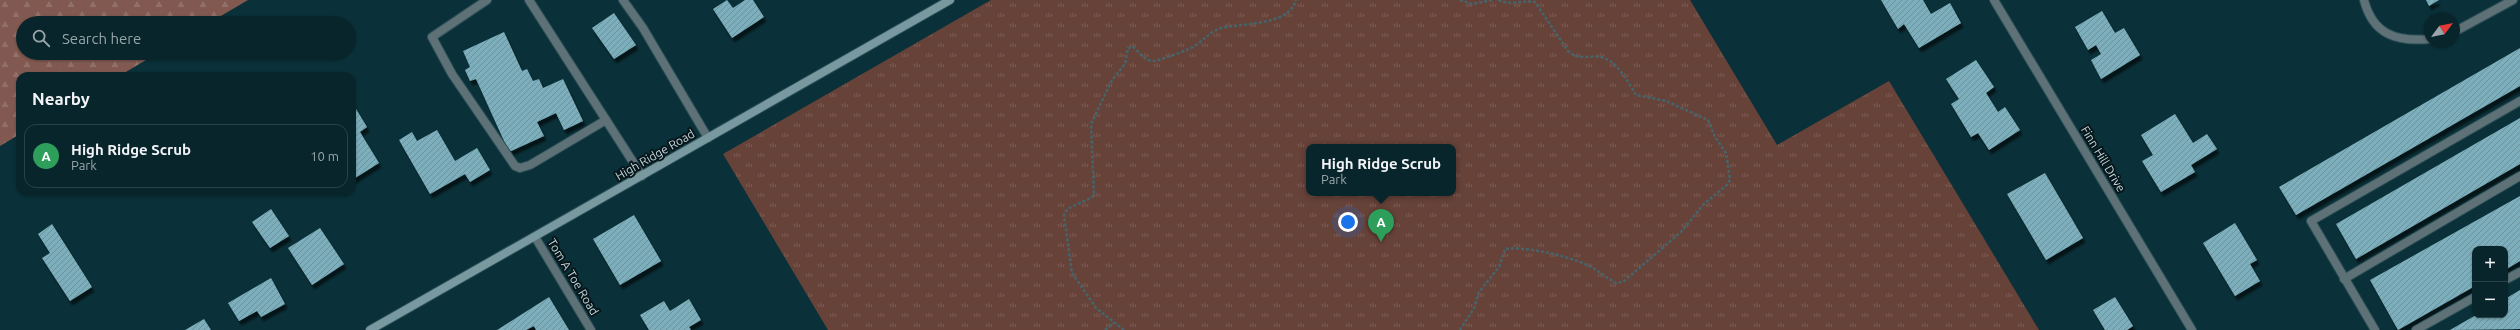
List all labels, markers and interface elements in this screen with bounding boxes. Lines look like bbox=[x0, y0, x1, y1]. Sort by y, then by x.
north arrow bbox=[2424, 12, 2460, 48]
search box bbox=[16, 16, 356, 60]
icon: search bbox=[30, 27, 52, 49]
text: Search here bbox=[62, 30, 141, 47]
text: Nearby bbox=[32, 89, 90, 108]
street label: Finn Hill Drive bbox=[2079, 124, 2128, 194]
street label: High Ridge Road bbox=[613, 127, 697, 182]
text: High Ridge Scrub bbox=[71, 141, 191, 158]
popup bbox=[1306, 144, 1456, 196]
text: A bbox=[41, 149, 51, 163]
text: 10 m bbox=[310, 149, 339, 163]
text: High Ridge Scrub bbox=[1321, 155, 1441, 172]
text: Park bbox=[71, 158, 97, 172]
text: Park bbox=[1321, 172, 1347, 186]
pin: A bbox=[1368, 209, 1394, 242]
your location bbox=[1338, 212, 1358, 232]
street label: Tom A Toe Road bbox=[545, 236, 601, 317]
map controls bbox=[2472, 246, 2508, 318]
button: + bbox=[2472, 246, 2508, 282]
button: − bbox=[2472, 282, 2508, 318]

